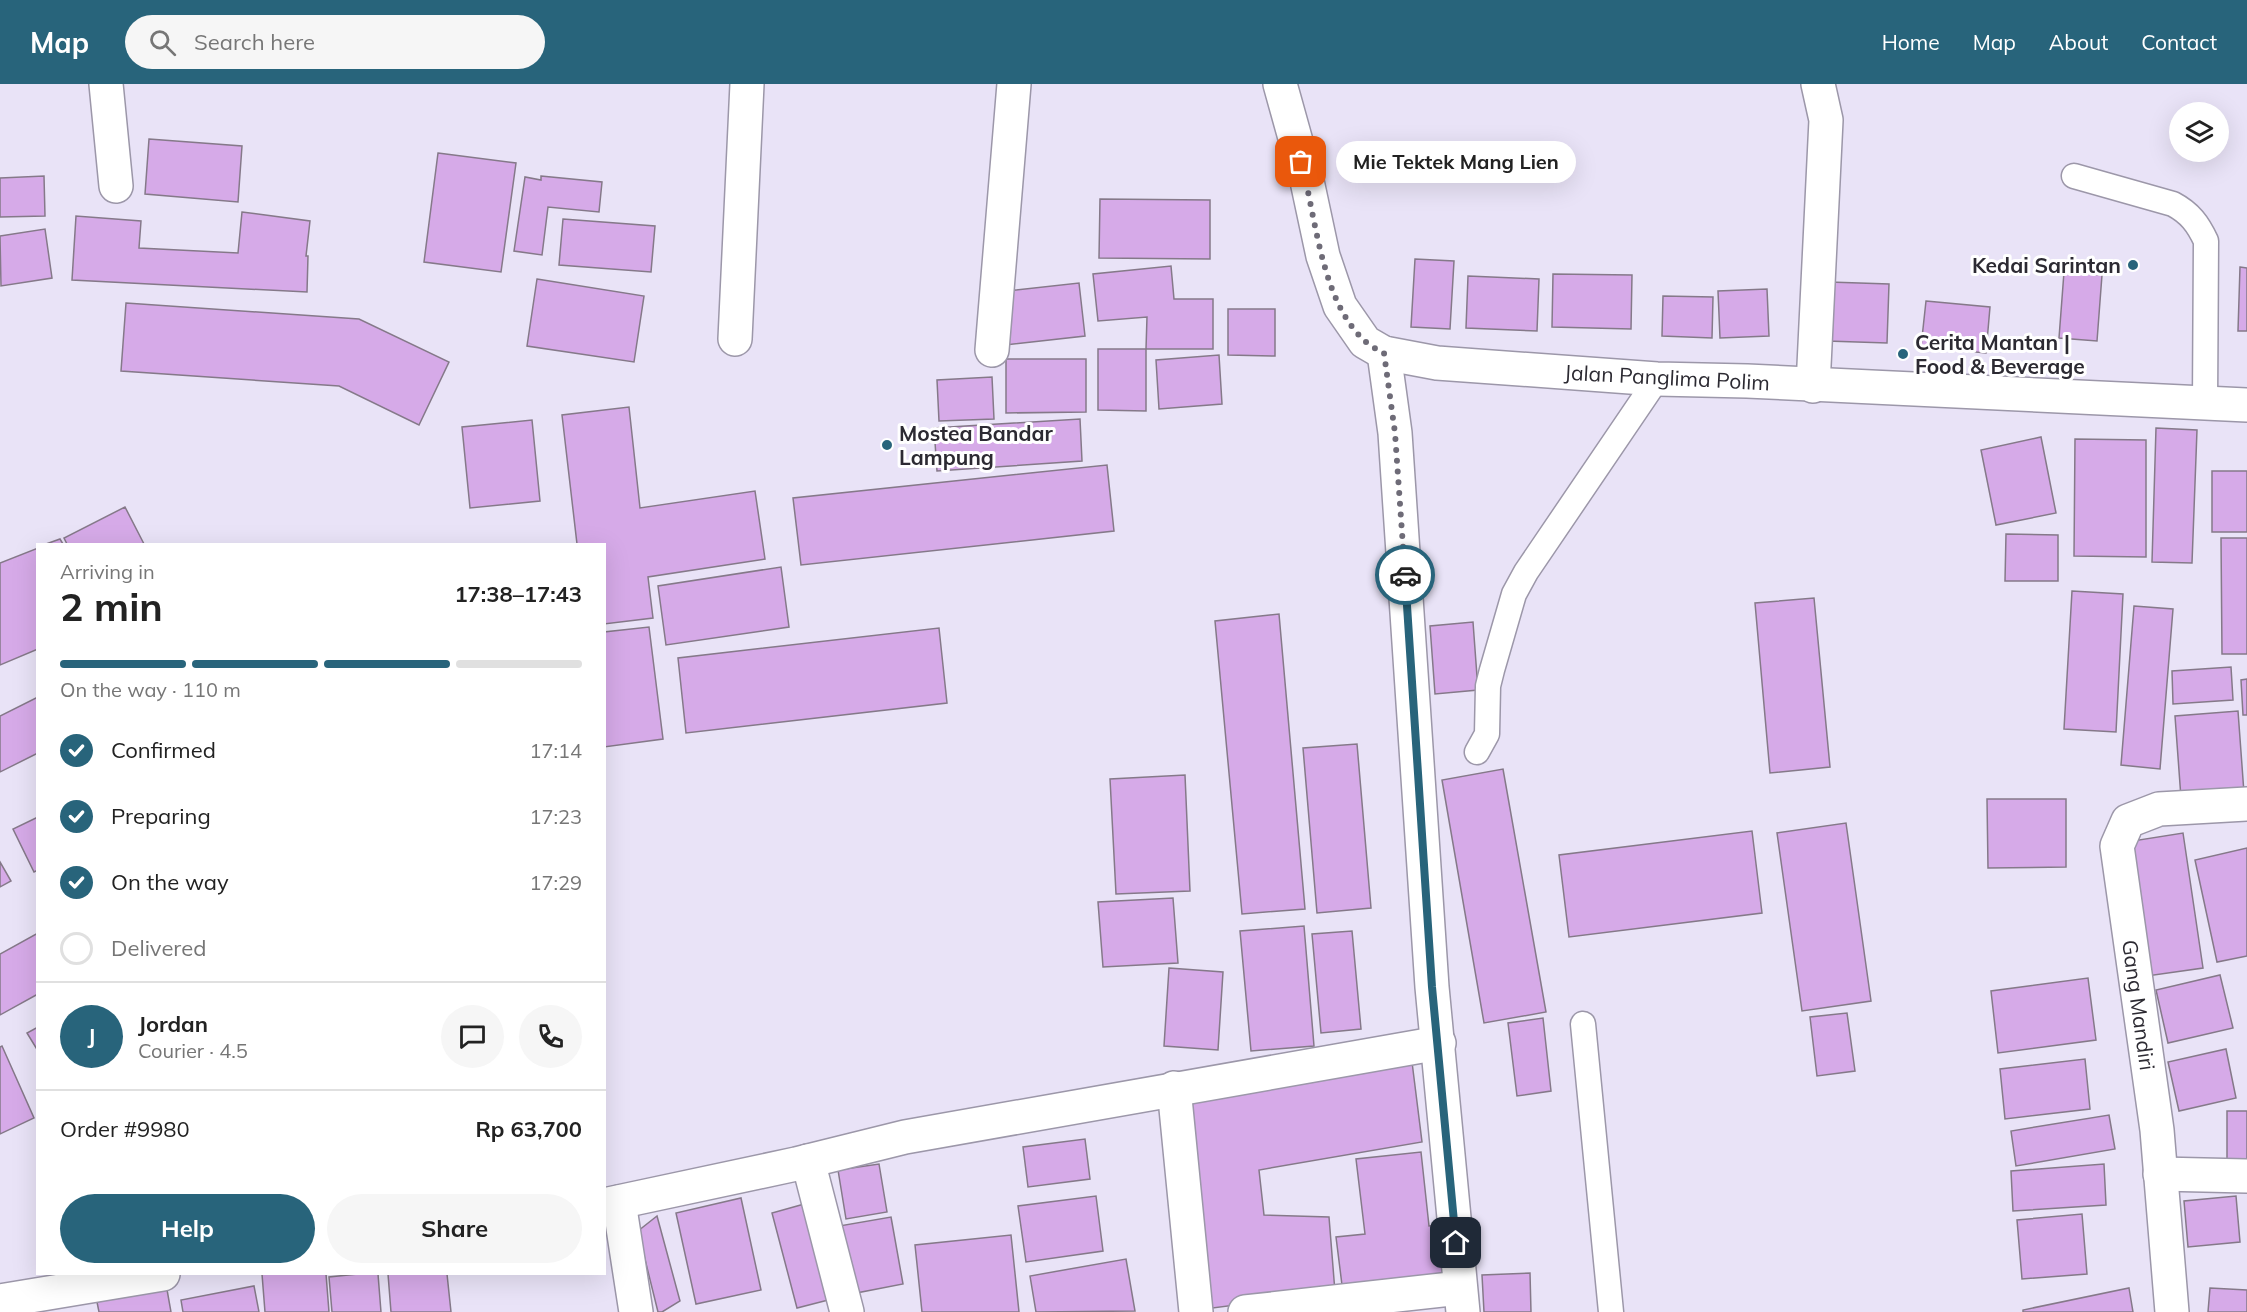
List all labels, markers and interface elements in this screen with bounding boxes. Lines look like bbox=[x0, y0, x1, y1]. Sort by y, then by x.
search box bbox=[125, 15, 545, 69]
text: Map bbox=[30, 25, 89, 60]
icon: search bbox=[146, 26, 179, 59]
text: Search here bbox=[194, 28, 315, 56]
text: Home bbox=[1882, 29, 1940, 55]
text: Map bbox=[1973, 29, 2016, 55]
text: About bbox=[2049, 29, 2108, 55]
text: Contact bbox=[2141, 29, 2217, 55]
map controls bbox=[2169, 102, 2229, 162]
button: layers bbox=[2169, 102, 2229, 162]
pin bbox=[1275, 136, 1326, 187]
callout: Mie Tektek Mang Lien bbox=[1337, 141, 1577, 183]
icon: bag bbox=[1284, 145, 1317, 178]
text: Mie Tektek Mang Lien bbox=[1353, 149, 1559, 174]
place label: Kedai Sarintan bbox=[1972, 252, 2121, 278]
marker: Kedai Sarintan bbox=[2126, 258, 2140, 272]
place label: Cerita Mantan | Food & Beverage bbox=[1915, 329, 2085, 379]
marker: Cerita Mantan | Food & Beverage bbox=[1896, 347, 1910, 361]
street label: Jalan Panglima Polim bbox=[1564, 359, 1770, 395]
place label: Mostea Bandar Lampung bbox=[899, 420, 1053, 470]
marker: Mostea Bandar Lampung bbox=[880, 438, 894, 452]
courier bbox=[1375, 545, 1435, 605]
text: Arriving in bbox=[60, 559, 155, 584]
icon: car bbox=[1389, 559, 1422, 592]
text: 17:38–17:43 bbox=[454, 580, 582, 608]
text: 2 min bbox=[60, 582, 163, 631]
text: On the way · 110 m bbox=[60, 677, 241, 702]
icon: check bbox=[60, 734, 93, 767]
text: Confirmed bbox=[111, 736, 216, 764]
text: 17:14 bbox=[529, 738, 582, 763]
icon: check bbox=[60, 800, 93, 833]
text: Preparing bbox=[111, 802, 211, 830]
text: 17:23 bbox=[529, 804, 582, 829]
icon: check bbox=[60, 866, 93, 899]
text: On the way bbox=[111, 868, 229, 896]
text: 17:29 bbox=[529, 870, 582, 895]
text: Delivered bbox=[111, 934, 206, 962]
street label: Gang Mandiri bbox=[2117, 938, 2161, 1072]
button: chat bbox=[441, 1005, 504, 1068]
button: phone bbox=[519, 1005, 582, 1068]
text: Jordan bbox=[138, 1010, 208, 1038]
text: J bbox=[88, 1022, 95, 1050]
text: Courier · 4.5 bbox=[138, 1038, 248, 1063]
text: Order #9980 bbox=[60, 1115, 190, 1143]
text: Rp 63,700 bbox=[475, 1115, 582, 1143]
button: Help bbox=[60, 1194, 315, 1263]
button: Share bbox=[327, 1194, 582, 1263]
pin bbox=[1430, 1217, 1481, 1268]
icon: home bbox=[1439, 1226, 1472, 1259]

